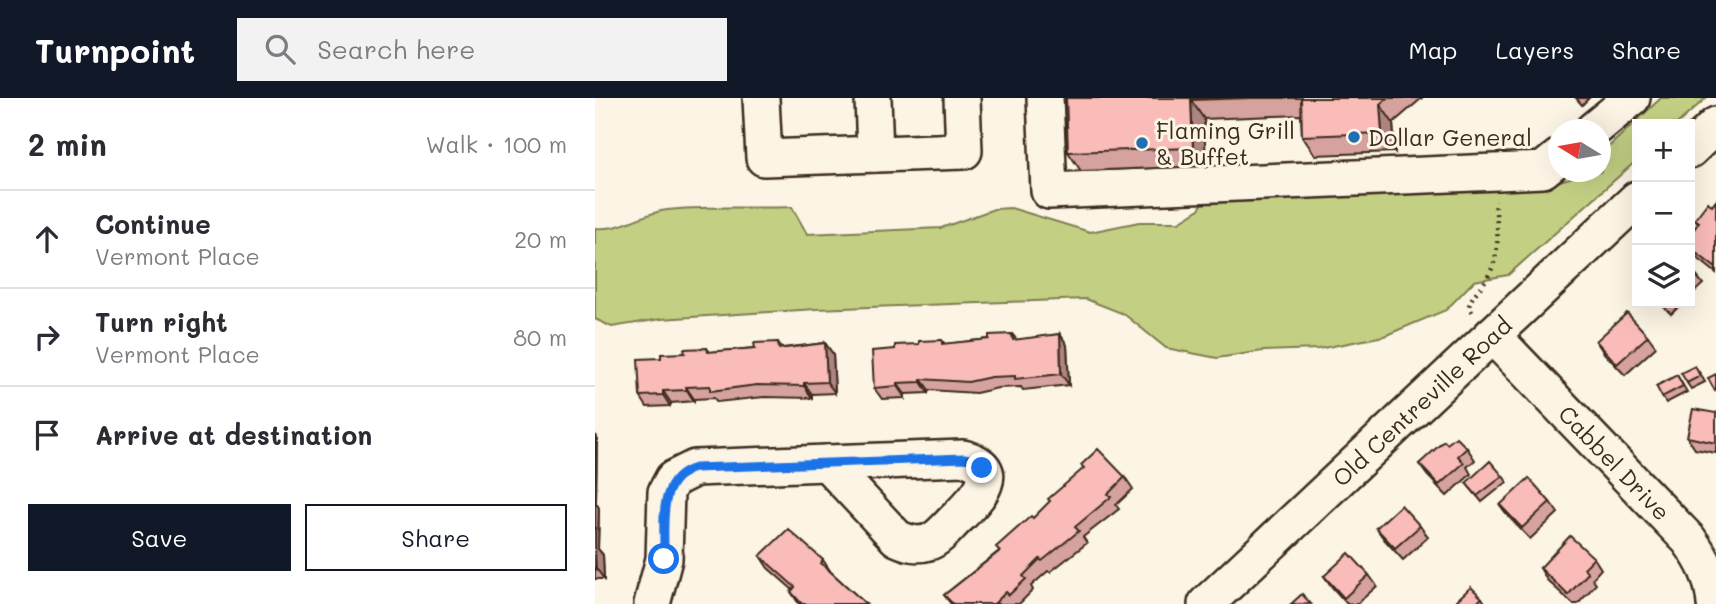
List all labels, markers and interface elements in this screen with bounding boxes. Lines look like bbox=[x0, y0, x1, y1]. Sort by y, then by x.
search box bbox=[237, 18, 727, 81]
text: Turnpoint bbox=[35, 28, 195, 71]
icon: search bbox=[261, 30, 299, 68]
text: Search here bbox=[317, 32, 475, 66]
text: Map bbox=[1409, 34, 1457, 65]
text: Layers bbox=[1495, 34, 1574, 65]
text: Share bbox=[1612, 34, 1681, 65]
place label: Flaming Grill & Buffet bbox=[1156, 115, 1295, 171]
north arrow bbox=[1548, 119, 1611, 182]
map controls bbox=[1632, 119, 1695, 308]
button: + bbox=[1632, 119, 1695, 182]
place label: Dollar General bbox=[1368, 122, 1532, 152]
text: 2 min bbox=[28, 124, 107, 164]
text: Walk · 100 m bbox=[425, 129, 567, 159]
marker: Dollar General bbox=[1346, 129, 1362, 145]
marker: Flaming Grill & Buffet bbox=[1134, 135, 1150, 151]
button: − bbox=[1632, 182, 1695, 245]
text: Continue bbox=[95, 207, 211, 241]
icon: ahead bbox=[28, 220, 66, 258]
text: 20 m bbox=[514, 224, 567, 254]
text: Vermont Place bbox=[95, 241, 260, 271]
button: layers bbox=[1632, 245, 1695, 308]
text: Turn right bbox=[95, 305, 228, 339]
street label: Old Centreville Road bbox=[1326, 310, 1518, 493]
icon: right bbox=[28, 318, 66, 356]
text: 80 m bbox=[513, 322, 567, 352]
text: Vermont Place bbox=[95, 339, 260, 369]
street label: Cabbel Drive bbox=[1552, 399, 1677, 526]
icon: arrive bbox=[28, 416, 66, 454]
text: Arrive at destination bbox=[95, 418, 372, 452]
route end bbox=[966, 452, 997, 483]
button: Save bbox=[28, 504, 291, 571]
button: Share bbox=[305, 504, 567, 571]
route start bbox=[648, 543, 679, 574]

